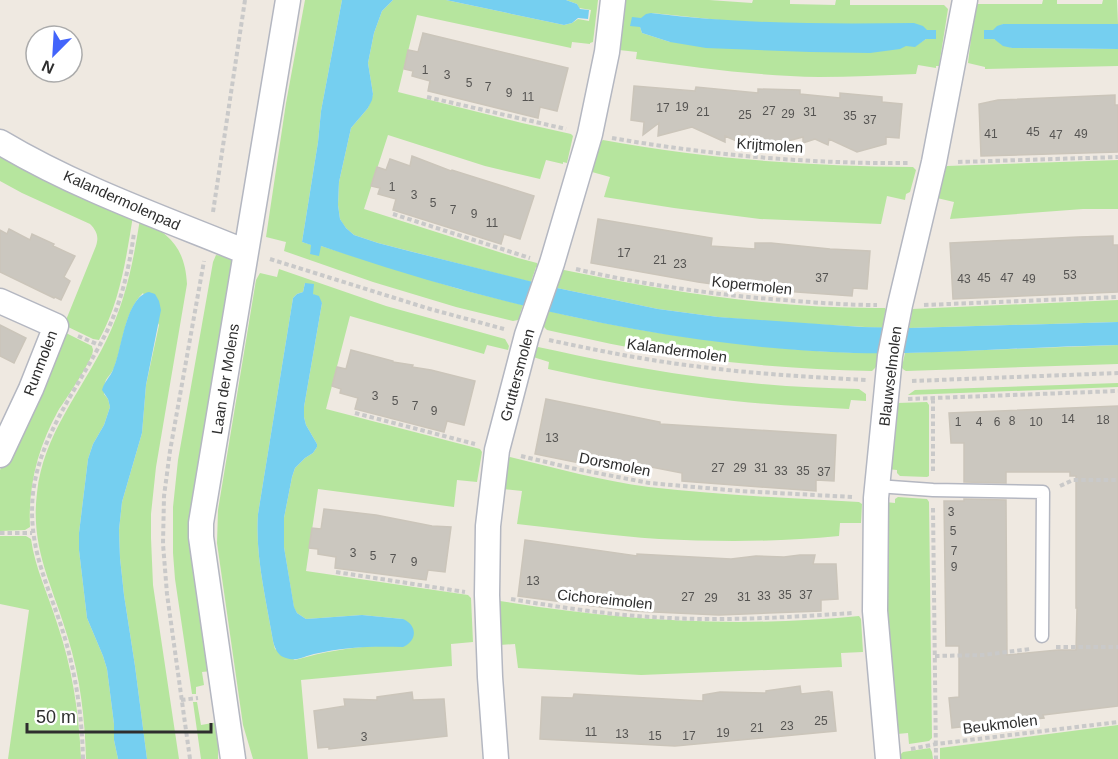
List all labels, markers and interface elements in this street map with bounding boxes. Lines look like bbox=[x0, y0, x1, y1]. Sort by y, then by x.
north arrow bbox=[24, 24, 84, 84]
text: N bbox=[39, 57, 57, 77]
house number: 1 bbox=[422, 63, 429, 77]
house number: 3 bbox=[444, 68, 451, 82]
house number: 5 bbox=[466, 76, 473, 90]
house number: 7 bbox=[485, 80, 492, 94]
house number: 9 bbox=[506, 86, 513, 100]
house number: 11 bbox=[522, 90, 535, 104]
house number: 19 bbox=[675, 100, 689, 114]
house number: 17 bbox=[656, 101, 670, 115]
house number: 27 bbox=[762, 104, 776, 118]
house number: 21 bbox=[696, 105, 710, 119]
house number: 31 bbox=[803, 105, 817, 119]
house number: 29 bbox=[781, 107, 795, 121]
house number: 25 bbox=[738, 108, 752, 122]
house number: 35 bbox=[843, 109, 857, 123]
house number: 37 bbox=[863, 113, 877, 127]
house number: 45 bbox=[1026, 125, 1040, 139]
house number: 41 bbox=[984, 127, 998, 141]
house number: 49 bbox=[1074, 127, 1088, 141]
house number: 47 bbox=[1049, 128, 1063, 142]
street label: Krijtmolen bbox=[736, 134, 804, 156]
street label: Kalandermolenpad bbox=[61, 167, 183, 233]
house number: 1 bbox=[389, 180, 396, 194]
house number: 3 bbox=[411, 188, 418, 202]
house number: 5 bbox=[430, 196, 437, 210]
house number: 7 bbox=[450, 203, 457, 217]
house number: 9 bbox=[471, 207, 478, 221]
house number: 11 bbox=[486, 216, 499, 230]
house number: 17 bbox=[617, 246, 631, 260]
house number: 21 bbox=[653, 253, 667, 267]
house number: 23 bbox=[673, 257, 687, 271]
house number: 53 bbox=[1063, 268, 1077, 282]
house number: 37 bbox=[815, 271, 829, 285]
house number: 45 bbox=[977, 271, 991, 285]
house number: 47 bbox=[1000, 271, 1014, 285]
street label: Kopermolen bbox=[711, 272, 793, 298]
house number: 43 bbox=[957, 272, 971, 286]
house number: 49 bbox=[1022, 272, 1036, 286]
street label: Laan der Molens bbox=[208, 322, 242, 436]
street label: Blauwselmolen bbox=[875, 325, 905, 427]
street label: Gruttersmolen bbox=[496, 327, 538, 423]
street label: Runmolen bbox=[20, 328, 60, 398]
street label: Kalandermolen bbox=[626, 335, 728, 365]
house number: 3 bbox=[372, 389, 379, 403]
house number: 5 bbox=[392, 394, 399, 408]
house number: 7 bbox=[412, 399, 419, 413]
house number: 9 bbox=[431, 404, 438, 418]
house number: 14 bbox=[1061, 412, 1075, 426]
house number: 18 bbox=[1096, 413, 1110, 427]
house number: 8 bbox=[1009, 414, 1016, 428]
house number: 1 bbox=[955, 415, 962, 429]
house number: 4 bbox=[976, 415, 983, 429]
house number: 6 bbox=[994, 415, 1001, 429]
house number: 10 bbox=[1029, 415, 1043, 429]
house number: 13 bbox=[545, 431, 559, 445]
street label: Dorsmolen bbox=[578, 449, 652, 479]
house number: 27 bbox=[711, 461, 725, 475]
house number: 29 bbox=[733, 461, 747, 475]
house number: 31 bbox=[754, 461, 768, 475]
house number: 33 bbox=[774, 464, 788, 478]
house number: 35 bbox=[796, 464, 810, 478]
house number: 37 bbox=[817, 465, 831, 479]
house number: 3 bbox=[948, 505, 955, 519]
house number: 5 bbox=[950, 524, 957, 538]
house number: 7 bbox=[951, 544, 958, 558]
house number: 3 bbox=[350, 546, 357, 560]
house number: 5 bbox=[370, 549, 377, 563]
house number: 7 bbox=[390, 552, 397, 566]
house number: 9 bbox=[411, 555, 418, 569]
house number: 9 bbox=[951, 560, 958, 574]
house number: 13 bbox=[526, 574, 540, 588]
street label: Cichoreimolen bbox=[556, 586, 654, 612]
house number: 35 bbox=[778, 588, 792, 602]
house number: 37 bbox=[799, 588, 813, 602]
house number: 33 bbox=[757, 589, 771, 603]
house number: 27 bbox=[681, 590, 695, 604]
house number: 31 bbox=[737, 590, 751, 604]
house number: 29 bbox=[704, 591, 718, 605]
scale bar bbox=[27, 696, 212, 734]
text: 50 m bbox=[36, 707, 76, 727]
street label: Beukmolen bbox=[962, 711, 1038, 737]
house number: 25 bbox=[814, 714, 828, 728]
house number: 23 bbox=[780, 719, 794, 733]
house number: 21 bbox=[750, 721, 764, 735]
house number: 11 bbox=[585, 725, 598, 739]
house number: 19 bbox=[716, 726, 730, 740]
house number: 13 bbox=[615, 727, 629, 741]
house number: 15 bbox=[648, 729, 662, 743]
house number: 17 bbox=[682, 729, 696, 743]
house number: 3 bbox=[361, 730, 368, 744]

